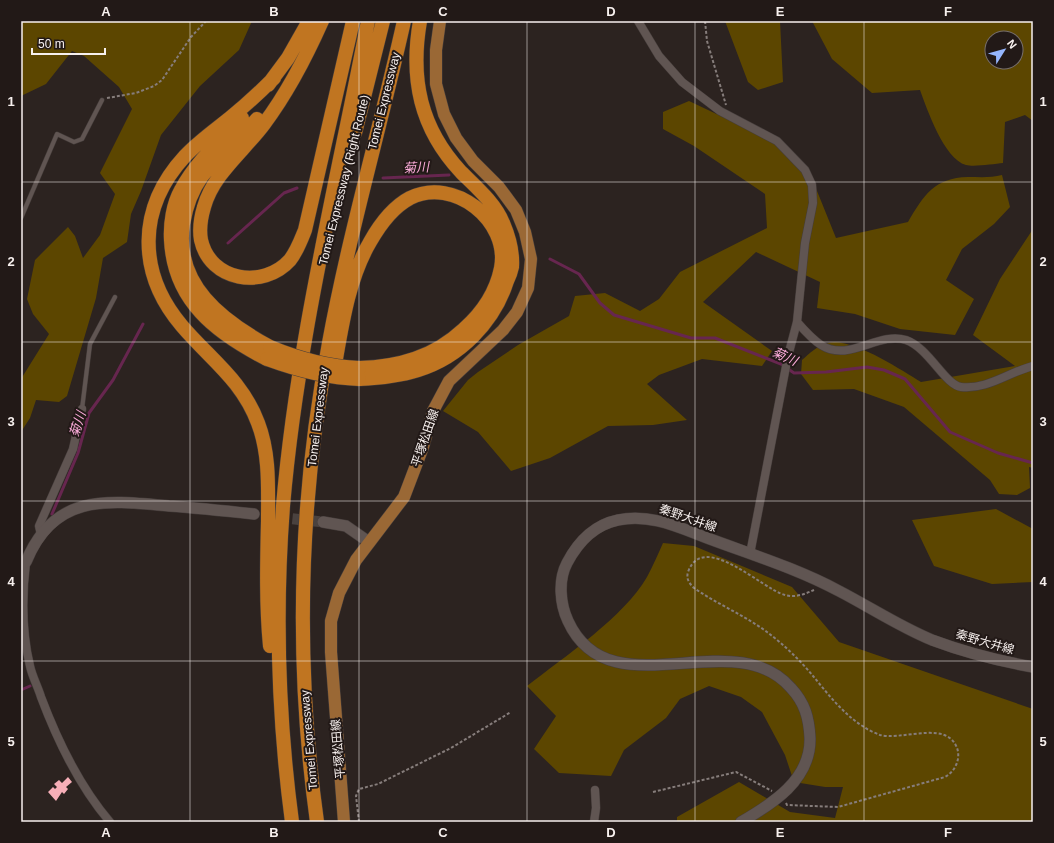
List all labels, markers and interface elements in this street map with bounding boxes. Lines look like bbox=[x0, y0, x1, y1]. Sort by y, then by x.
text: A bbox=[101, 4, 111, 19]
text: B bbox=[269, 4, 279, 19]
text: C bbox=[438, 4, 448, 19]
text: D bbox=[606, 4, 616, 19]
text: E bbox=[776, 4, 785, 19]
text: F bbox=[944, 4, 952, 19]
scale bar bbox=[32, 30, 105, 56]
north arrow bbox=[984, 30, 1024, 70]
text: 50 m bbox=[38, 37, 65, 51]
text: N bbox=[1005, 37, 1019, 51]
street label: Tomei Expressway bbox=[365, 51, 403, 151]
text: 1 bbox=[7, 94, 15, 109]
street label: Tomei Expressway (Right Route) bbox=[316, 94, 372, 266]
text: 1 bbox=[1039, 94, 1047, 109]
water label: 菊川 bbox=[403, 159, 431, 176]
text: 2 bbox=[7, 254, 15, 269]
text: 2 bbox=[1039, 254, 1047, 269]
water label: 菊川 bbox=[770, 344, 802, 369]
street label: Tomei Expressway bbox=[305, 367, 331, 467]
street label: 平塚松田線 bbox=[409, 407, 441, 469]
water label: 菊川 bbox=[66, 408, 89, 439]
text: 3 bbox=[7, 414, 15, 429]
text: 3 bbox=[1039, 414, 1047, 429]
street label: 秦野大井線 bbox=[657, 502, 719, 534]
text: 4 bbox=[7, 574, 15, 589]
text: 4 bbox=[1039, 574, 1047, 589]
street label: 秦野大井線 bbox=[954, 627, 1016, 657]
street label: Tomei Expressway bbox=[298, 690, 320, 790]
street label: 平塚松田線 bbox=[328, 718, 348, 780]
text: 5 bbox=[7, 734, 15, 749]
text: 5 bbox=[1039, 734, 1047, 749]
text: A bbox=[101, 825, 111, 840]
text: B bbox=[269, 825, 279, 840]
text: C bbox=[438, 825, 448, 840]
text: D bbox=[606, 825, 616, 840]
text: E bbox=[776, 825, 785, 840]
text: F bbox=[944, 825, 952, 840]

